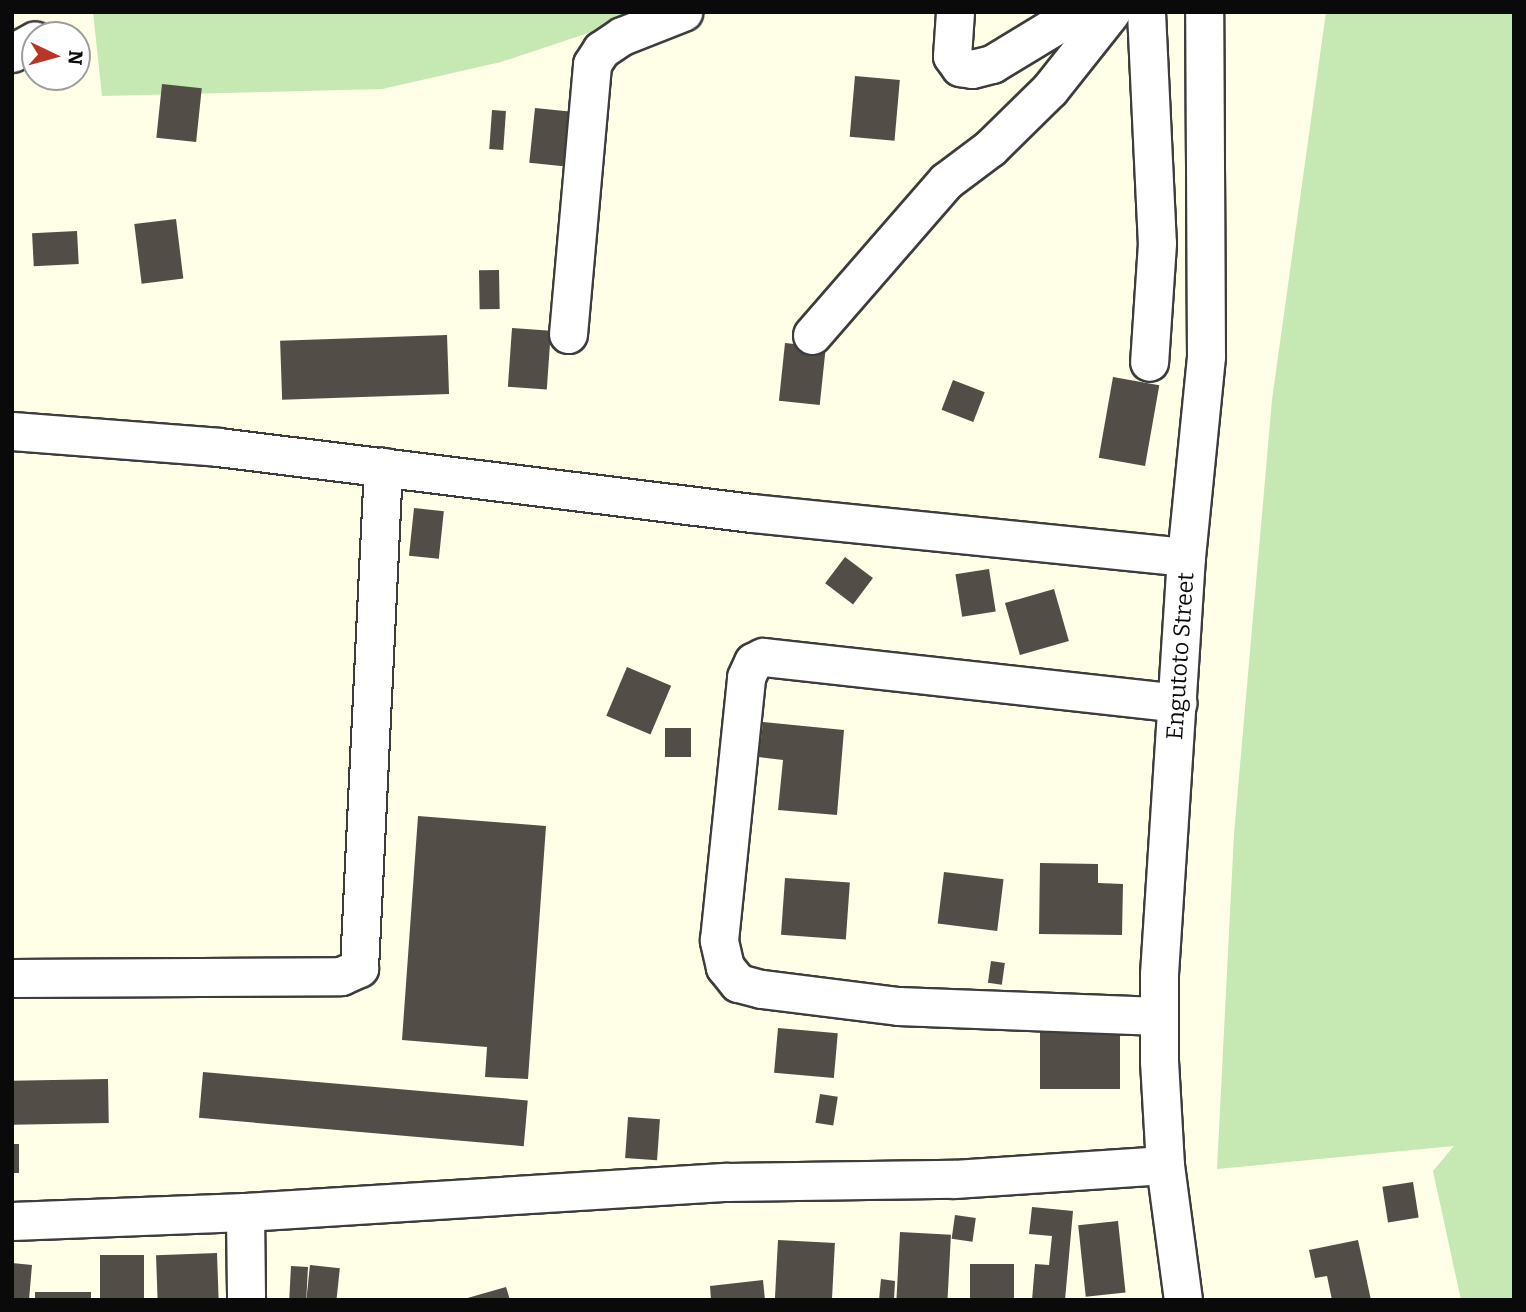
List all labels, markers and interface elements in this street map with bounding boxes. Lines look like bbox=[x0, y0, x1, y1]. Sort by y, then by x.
north arrow bbox=[21, 21, 91, 91]
text: N bbox=[63, 49, 88, 66]
street label: Engutoto Street bbox=[1160, 571, 1200, 741]

